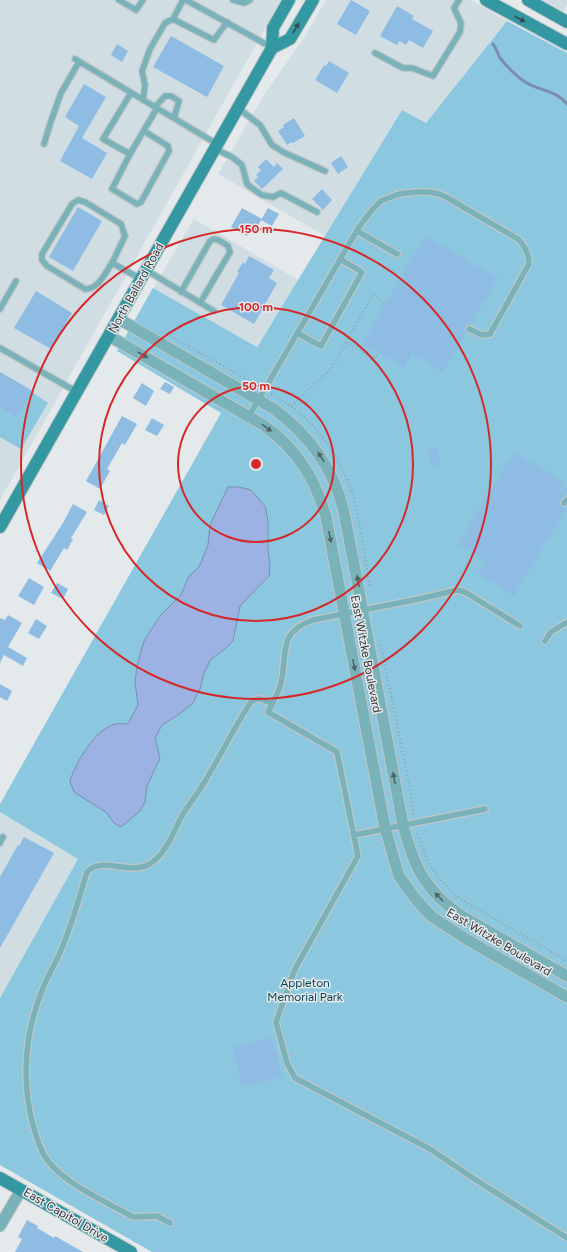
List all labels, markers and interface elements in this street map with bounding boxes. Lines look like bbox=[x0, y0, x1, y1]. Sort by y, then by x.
one-way arrow bbox=[514, 15, 526, 22]
one-way arrow bbox=[293, 22, 300, 34]
text: 150 m bbox=[239, 222, 273, 236]
street label: North Ballard Road bbox=[105, 240, 167, 336]
text: 100 m bbox=[239, 300, 273, 314]
one-way arrow bbox=[137, 352, 149, 359]
text: 50 m bbox=[242, 379, 270, 393]
one-way arrow bbox=[262, 424, 273, 432]
one-way arrow bbox=[317, 452, 324, 463]
centre of rings bbox=[249, 457, 263, 471]
one-way arrow bbox=[328, 531, 334, 544]
one-way arrow bbox=[354, 575, 360, 587]
street label: East Witzke Boulevard bbox=[348, 594, 384, 714]
one-way arrow bbox=[352, 659, 358, 671]
one-way arrow bbox=[391, 771, 397, 784]
one-way arrow bbox=[434, 892, 443, 902]
street label: East Witzke Boulevard bbox=[444, 905, 554, 979]
park label: Appleton Memorial Park bbox=[267, 976, 343, 1004]
street label: East Capitol Drive bbox=[21, 1185, 111, 1245]

